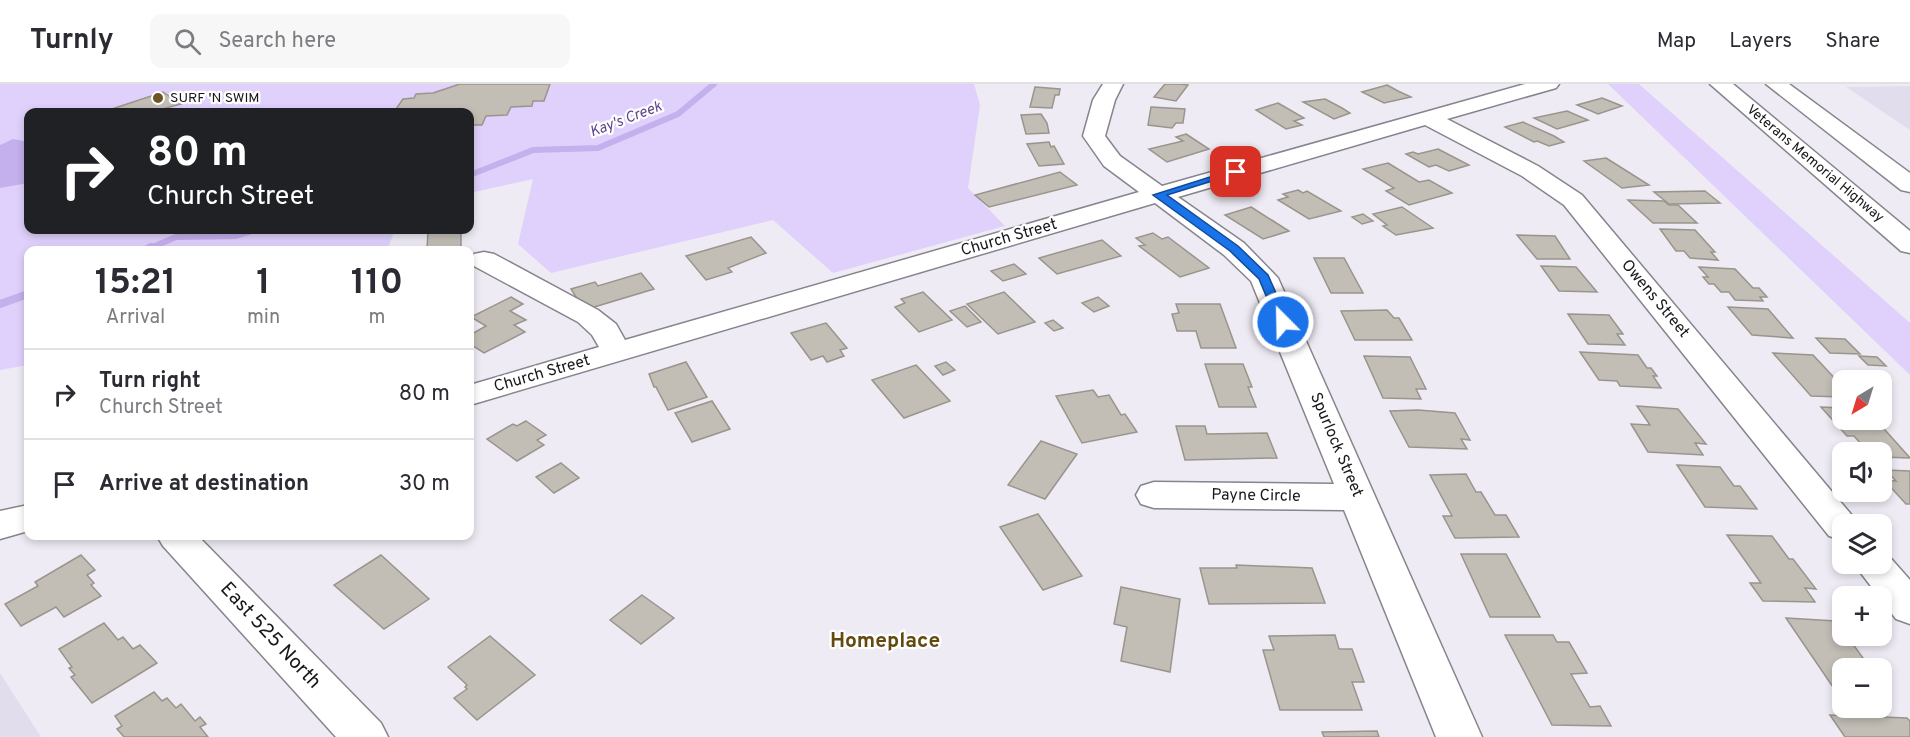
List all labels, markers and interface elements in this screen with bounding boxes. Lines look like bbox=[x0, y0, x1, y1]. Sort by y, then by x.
search box bbox=[150, 14, 570, 68]
text: Turnly bbox=[30, 23, 114, 59]
icon: search bbox=[171, 25, 204, 58]
text: Search here bbox=[219, 28, 336, 55]
text: Map bbox=[1657, 28, 1696, 55]
text: Layers bbox=[1729, 28, 1792, 55]
text: Share bbox=[1825, 28, 1880, 55]
place label: SURF 'N SWIM bbox=[170, 90, 260, 107]
marker: SURF 'N SWIM bbox=[151, 91, 165, 105]
water label: Kay's Creek bbox=[587, 97, 665, 142]
street label: Veterans Memorial Highway bbox=[1743, 102, 1887, 226]
text: 80 m bbox=[147, 128, 248, 181]
icon: right bbox=[48, 132, 126, 210]
pin bbox=[1210, 146, 1261, 197]
icon: arrive bbox=[1219, 155, 1252, 188]
text: Church Street bbox=[147, 180, 314, 214]
street label: Church Street bbox=[959, 215, 1059, 261]
street label: Owens Street bbox=[1617, 256, 1693, 342]
text: 15:21 bbox=[95, 261, 176, 307]
text: 1 bbox=[256, 261, 271, 307]
text: 110 bbox=[351, 261, 403, 307]
position arrow bbox=[1251, 290, 1315, 354]
text: Arrival bbox=[106, 305, 165, 331]
text: min bbox=[247, 305, 280, 331]
text: m bbox=[369, 305, 386, 331]
street label: Church Street bbox=[492, 351, 592, 397]
text: Turn right bbox=[99, 368, 201, 395]
north arrow bbox=[1832, 370, 1892, 430]
map controls bbox=[1832, 370, 1892, 718]
icon: right bbox=[48, 378, 81, 411]
text: 80 m bbox=[399, 381, 450, 408]
street label: Spurlock Street bbox=[1305, 390, 1367, 500]
text: Church Street bbox=[99, 395, 223, 421]
button: sound bbox=[1832, 442, 1892, 502]
icon: arrive bbox=[48, 468, 81, 501]
text: Arrive at destination bbox=[99, 471, 309, 498]
text: 30 m bbox=[399, 471, 450, 498]
street label: Payne Circle bbox=[1211, 485, 1301, 507]
button: layers bbox=[1832, 514, 1892, 574]
street label: East 525 North bbox=[214, 577, 326, 695]
button: + bbox=[1832, 586, 1892, 646]
district label: Homeplace bbox=[830, 628, 940, 655]
button: − bbox=[1832, 658, 1892, 718]

